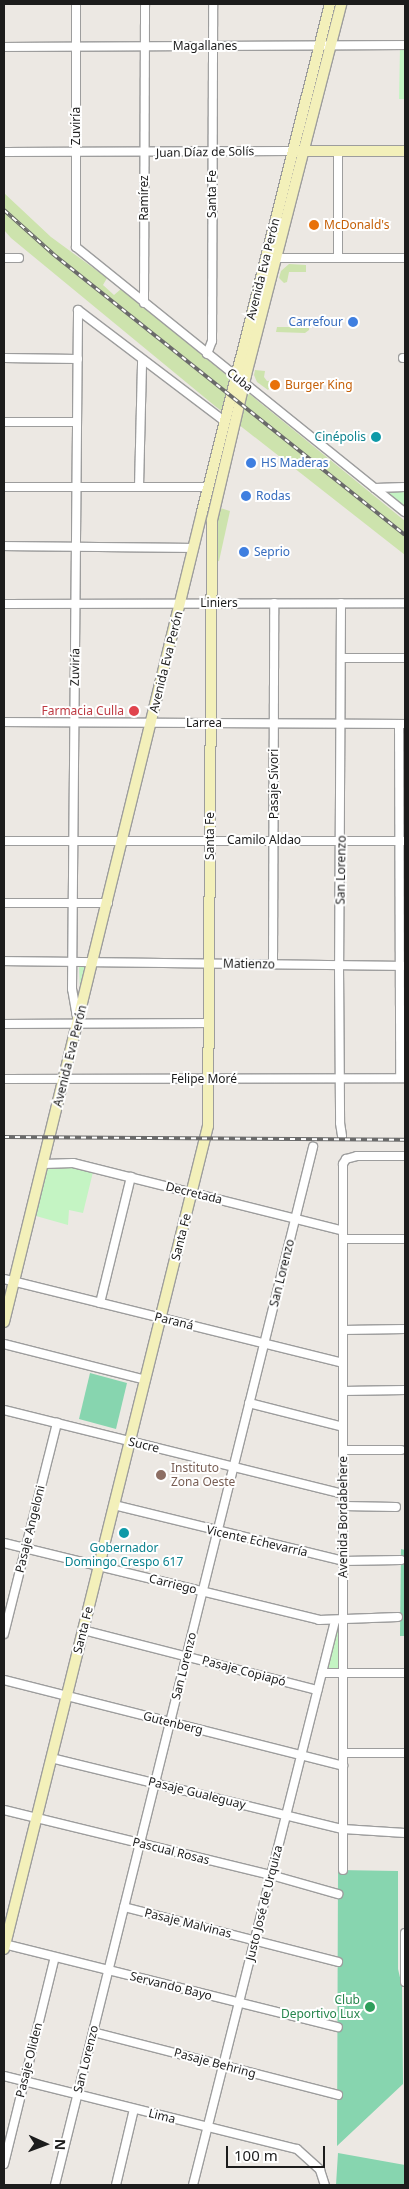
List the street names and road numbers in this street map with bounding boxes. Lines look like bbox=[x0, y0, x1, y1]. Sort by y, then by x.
street label: Magallanes bbox=[173, 39, 237, 53]
street label: Zuviría bbox=[69, 107, 83, 145]
street label: Juan Díaz de Solís bbox=[156, 144, 254, 160]
street label: Santa Fe bbox=[205, 170, 219, 218]
street label: Ramírez bbox=[137, 175, 151, 221]
street label: Avenida Eva Perón bbox=[243, 217, 283, 321]
street label: Cuba bbox=[224, 365, 256, 395]
street label: Liniers bbox=[200, 596, 238, 610]
street label: Avenida Eva Perón bbox=[146, 610, 186, 714]
street label: Zuviría bbox=[67, 648, 83, 686]
street label: Larrea bbox=[186, 716, 222, 730]
street label: Pasaje Sívori bbox=[267, 749, 281, 819]
street label: Santa Fe bbox=[203, 812, 217, 860]
street label: Camilo Aldao bbox=[227, 833, 301, 847]
street label: San Lorenzo bbox=[333, 835, 349, 905]
street label: Matienzo bbox=[223, 956, 275, 972]
street label: Avenida Eva Perón bbox=[50, 1004, 90, 1108]
street label: Felipe Moré bbox=[171, 1072, 237, 1086]
street label: Decretada bbox=[164, 1179, 224, 1207]
street label: Santa Fe bbox=[168, 1212, 194, 1262]
street label: San Lorenzo bbox=[267, 1238, 297, 1308]
street label: Paraná bbox=[153, 1309, 195, 1333]
street label: Sucre bbox=[127, 1434, 161, 1456]
street label: Avenida Bordabehere bbox=[336, 1456, 350, 1578]
street label: Pasaje Angeloni bbox=[12, 1484, 48, 1574]
street label: Vicente Echevarría bbox=[205, 1522, 309, 1560]
street label: Carriego bbox=[148, 1571, 198, 1597]
street label: Santa Fe bbox=[70, 1605, 96, 1655]
street label: San Lorenzo bbox=[169, 1631, 199, 1701]
street label: Pasaje Copiapó bbox=[201, 1653, 287, 1689]
street label: Gutenberg bbox=[142, 1709, 204, 1737]
street label: Pasaje Gualeguay bbox=[147, 1774, 247, 1812]
street label: Pascual Rosas bbox=[131, 1834, 211, 1868]
street label: Justo José de Urquiza bbox=[243, 1844, 285, 1962]
street label: Pasaje Malvinas bbox=[143, 1905, 233, 1941]
street label: Servando Bayo bbox=[128, 1969, 214, 2003]
street label: Pasaje Oliden bbox=[13, 2021, 45, 2099]
street label: San Lorenzo bbox=[71, 2024, 101, 2094]
street label: Pasaje Behring bbox=[172, 2045, 258, 2081]
street label: Lima bbox=[147, 2106, 177, 2126]

